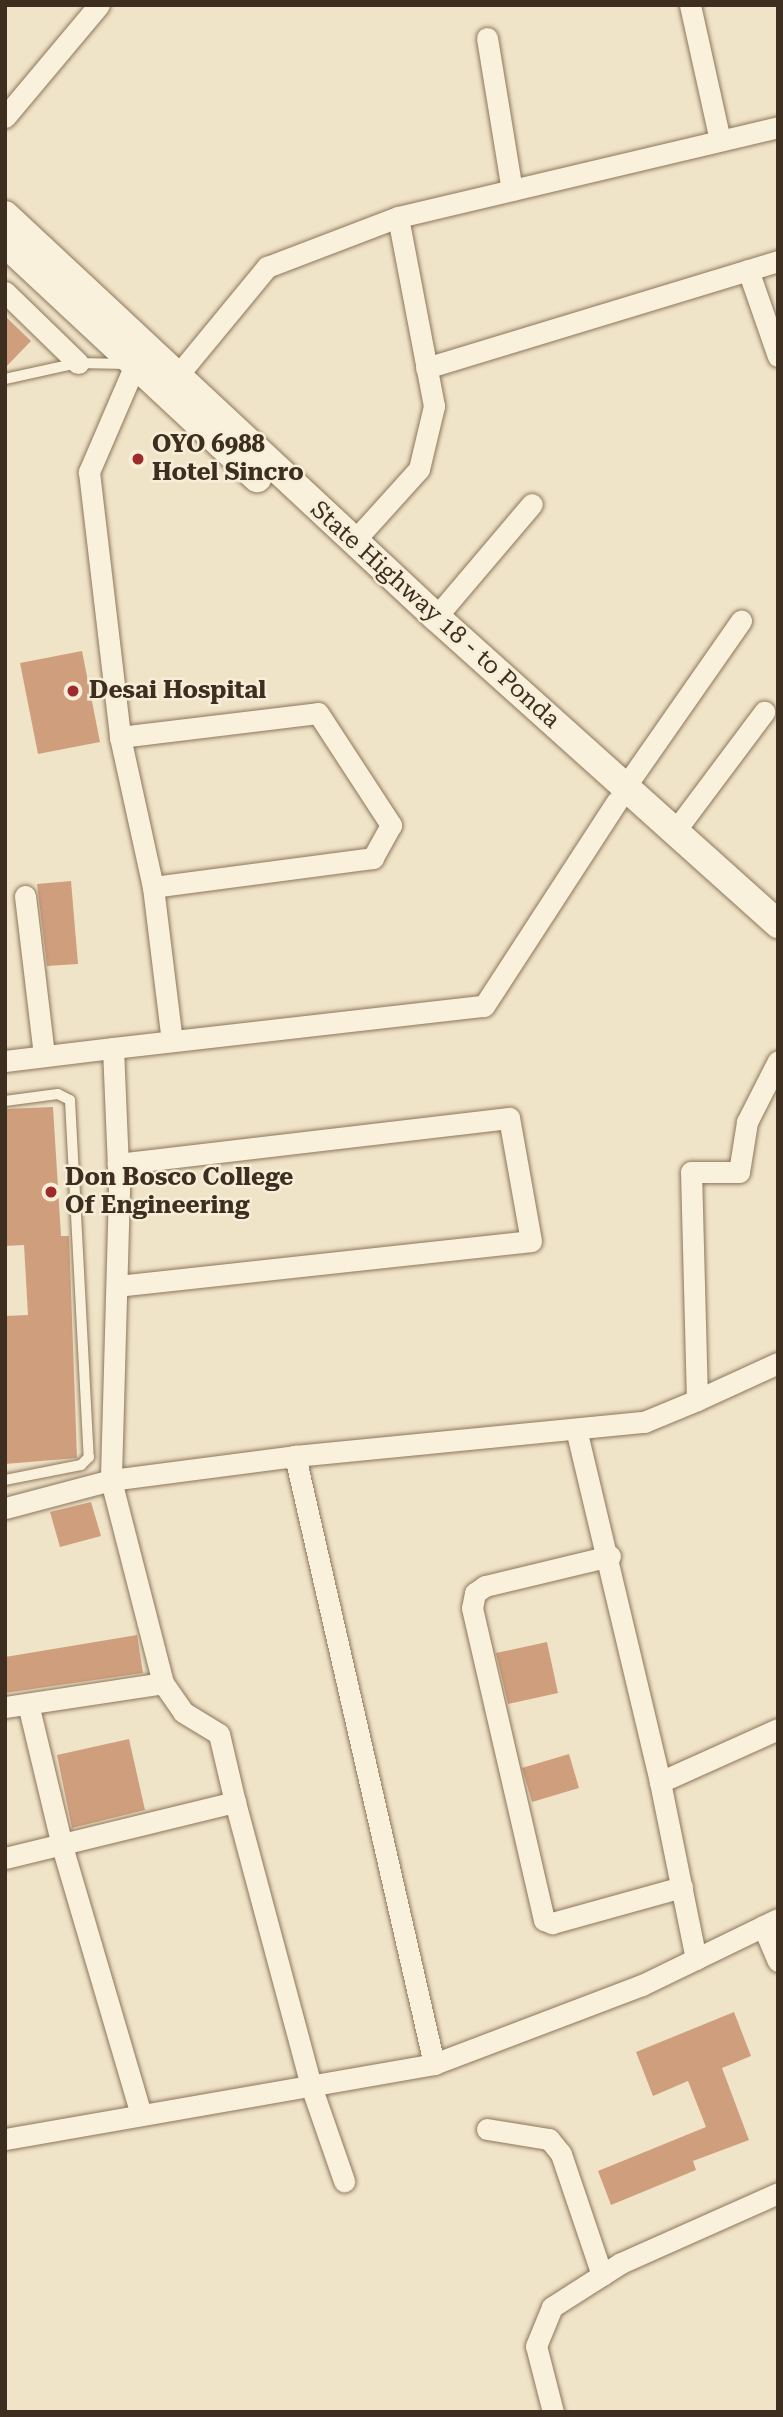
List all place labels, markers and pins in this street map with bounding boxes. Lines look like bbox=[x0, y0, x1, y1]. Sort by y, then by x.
place label: OYO 6988 Hotel Sincro bbox=[152, 431, 304, 487]
marker: OYO 6988 Hotel Sincro bbox=[130, 451, 146, 467]
place label: Desai Hospital bbox=[89, 677, 266, 705]
marker: Desai Hospital bbox=[63, 681, 83, 701]
place label: Don Bosco College Of Engineering bbox=[65, 1164, 293, 1220]
marker: Don Bosco College Of Engineering bbox=[43, 1184, 59, 1200]

